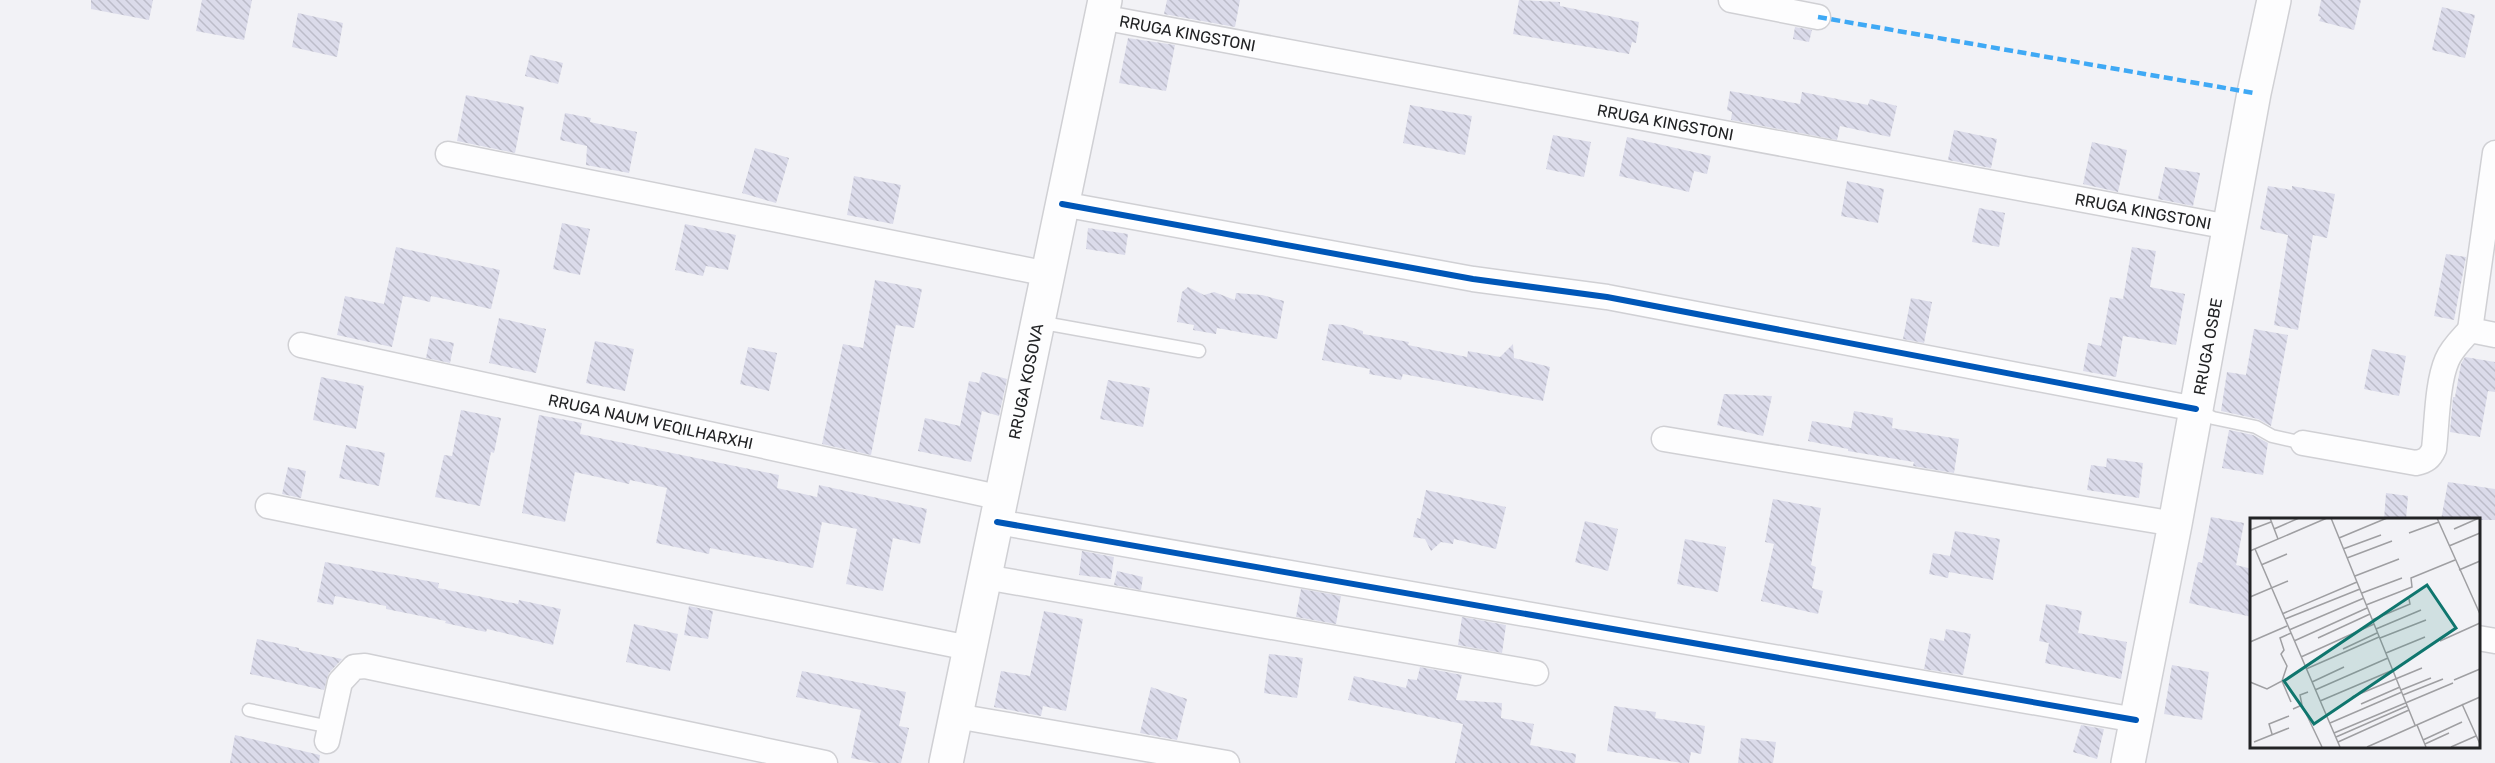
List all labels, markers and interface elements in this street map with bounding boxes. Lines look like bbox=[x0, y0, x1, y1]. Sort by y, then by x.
street label: RRUGA KINGSTONI bbox=[1118, 11, 1257, 55]
street label: RRUGA KINGSTONI bbox=[1596, 100, 1735, 144]
street label: RRUGA KINGSTONI bbox=[2073, 189, 2213, 233]
street label: RRUGA OSBE bbox=[2189, 296, 2226, 397]
street label: RRUGA KOSOVA bbox=[1004, 321, 1047, 441]
street label: RRUGA NAUM VEQILHARXHI bbox=[547, 390, 755, 453]
inset map bbox=[2250, 518, 2480, 748]

